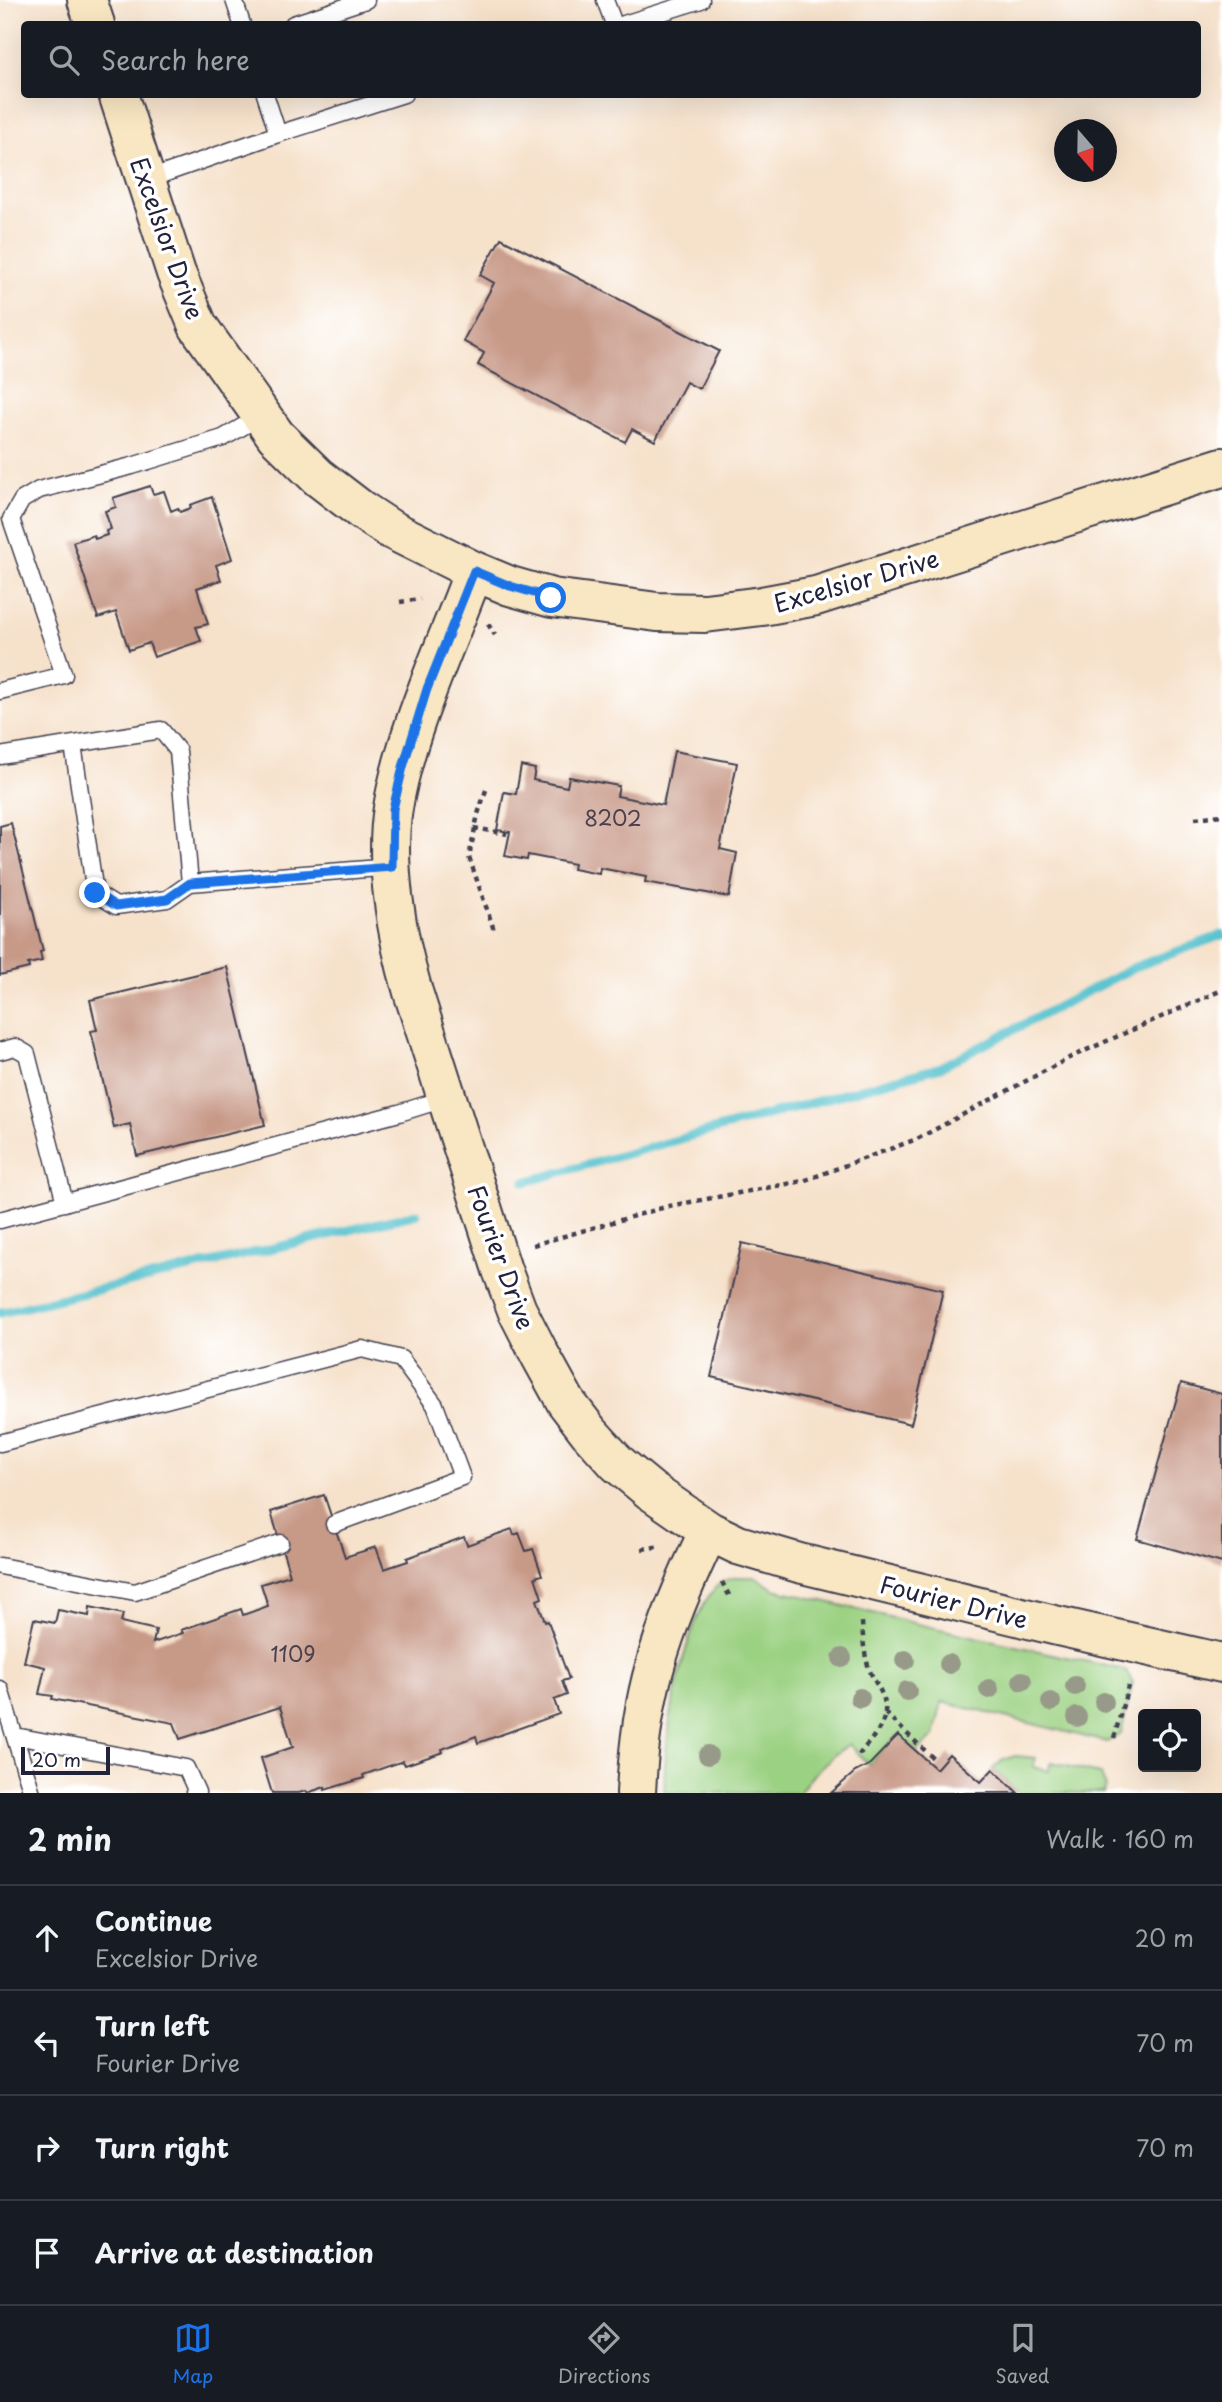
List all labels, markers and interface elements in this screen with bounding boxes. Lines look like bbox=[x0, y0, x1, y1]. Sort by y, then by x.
search box bbox=[21, 21, 1201, 98]
text: Search here bbox=[101, 40, 250, 79]
icon: search bbox=[45, 41, 83, 79]
north arrow bbox=[1054, 119, 1117, 182]
street label: Excelsior Drive bbox=[122, 152, 214, 324]
street label: Excelsior Drive bbox=[769, 539, 943, 621]
route start bbox=[535, 582, 566, 613]
house number: 8202 bbox=[584, 801, 642, 833]
route end bbox=[79, 877, 110, 908]
street label: Fourier Drive bbox=[459, 1180, 545, 1334]
street label: Fourier Drive bbox=[876, 1565, 1032, 1637]
house number: 1109 bbox=[270, 1637, 316, 1669]
map controls bbox=[1138, 1709, 1201, 1772]
button: locate bbox=[1138, 1709, 1201, 1772]
scale bar bbox=[21, 1744, 110, 1776]
text: 20 m bbox=[32, 1745, 81, 1773]
text: 2 min bbox=[28, 1816, 112, 1861]
text: Walk · 160 m bbox=[1046, 1821, 1194, 1856]
text: Continue bbox=[95, 1901, 212, 1940]
icon: ahead bbox=[28, 1919, 66, 1957]
text: 20 m bbox=[1135, 1920, 1194, 1955]
text: Excelsior Drive bbox=[95, 1940, 258, 1975]
text: Turn left bbox=[95, 2006, 210, 2045]
icon: left bbox=[28, 2024, 66, 2062]
text: 70 m bbox=[1136, 2025, 1194, 2060]
text: Fourier Drive bbox=[95, 2045, 240, 2080]
text: Turn right bbox=[95, 2128, 229, 2167]
icon: right bbox=[28, 2129, 66, 2167]
text: 70 m bbox=[1136, 2130, 1194, 2165]
text: Arrive at destination bbox=[95, 2233, 374, 2272]
icon: arrive bbox=[28, 2234, 66, 2272]
tab: Map bbox=[173, 2319, 213, 2389]
tab: Directions bbox=[558, 2319, 651, 2389]
tab: Saved bbox=[996, 2319, 1049, 2389]

